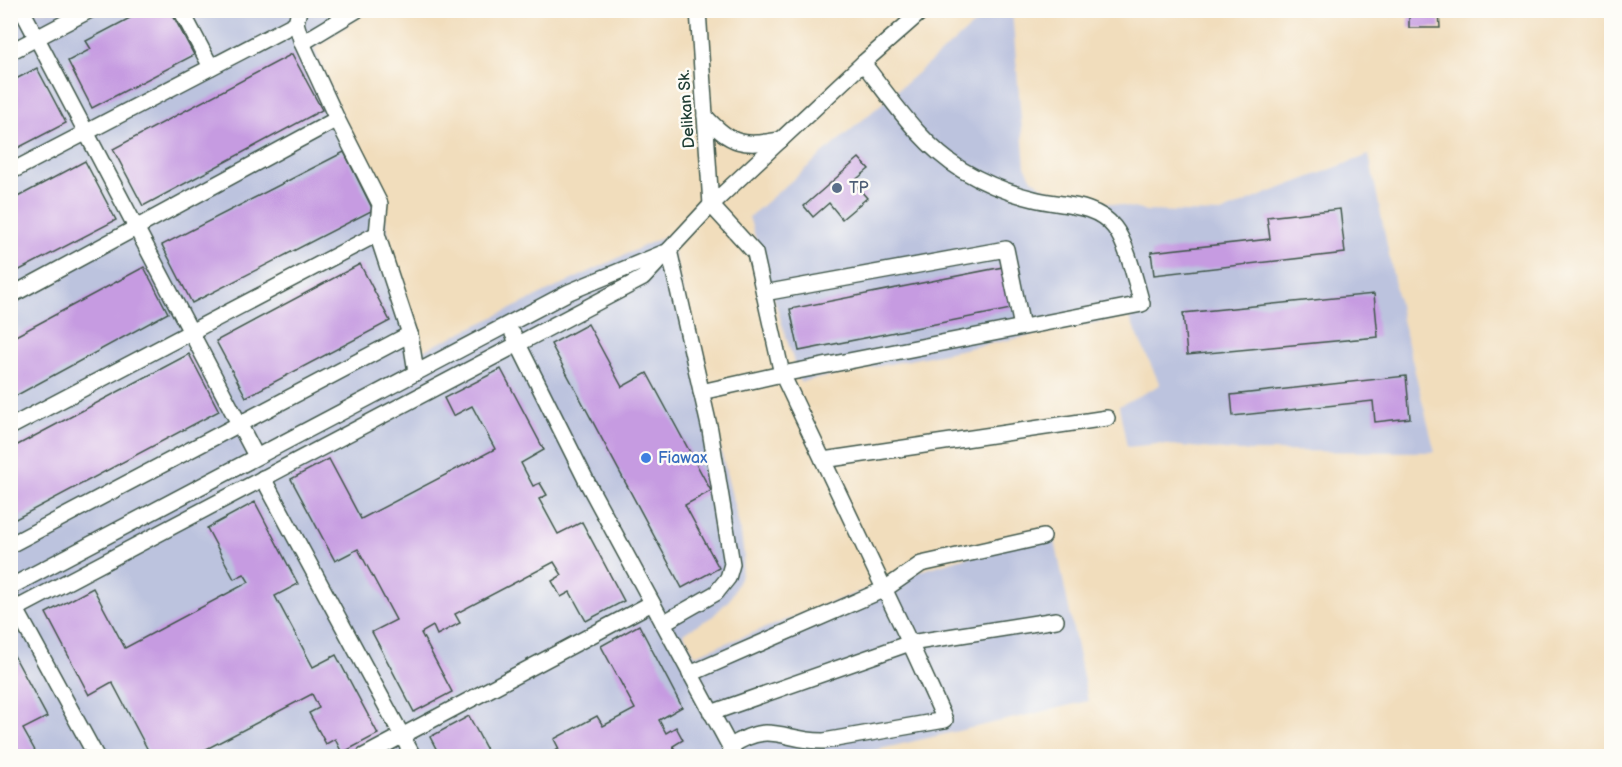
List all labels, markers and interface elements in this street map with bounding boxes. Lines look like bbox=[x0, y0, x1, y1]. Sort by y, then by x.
street label: Delikan Sk. bbox=[675, 69, 699, 149]
place label: TP bbox=[849, 179, 869, 198]
marker: TP bbox=[830, 181, 844, 195]
place label: Fiawax bbox=[658, 449, 708, 468]
marker: Fiawax bbox=[639, 451, 653, 465]

